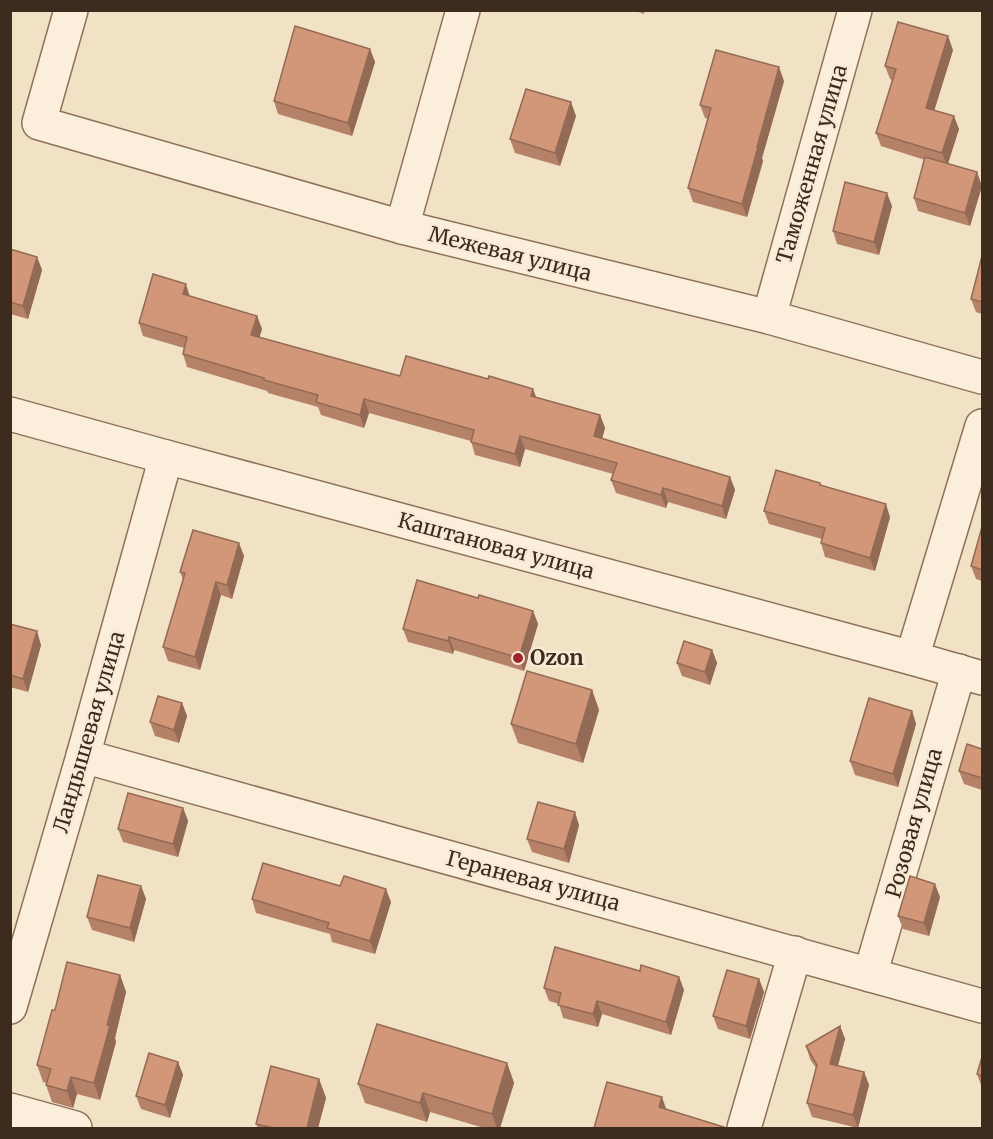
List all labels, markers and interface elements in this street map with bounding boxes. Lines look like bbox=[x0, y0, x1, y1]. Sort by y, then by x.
street label: Таможенная улица bbox=[770, 61, 853, 267]
street label: Межевая улица bbox=[426, 220, 595, 287]
street label: Каштановая улица bbox=[395, 506, 597, 585]
street label: Ландышевая улица bbox=[47, 628, 130, 836]
place label: Ozon bbox=[530, 644, 584, 671]
marker: Ozon bbox=[511, 651, 525, 665]
street label: Розовая улица bbox=[879, 745, 948, 901]
street label: Гераневая улица bbox=[443, 844, 623, 917]

